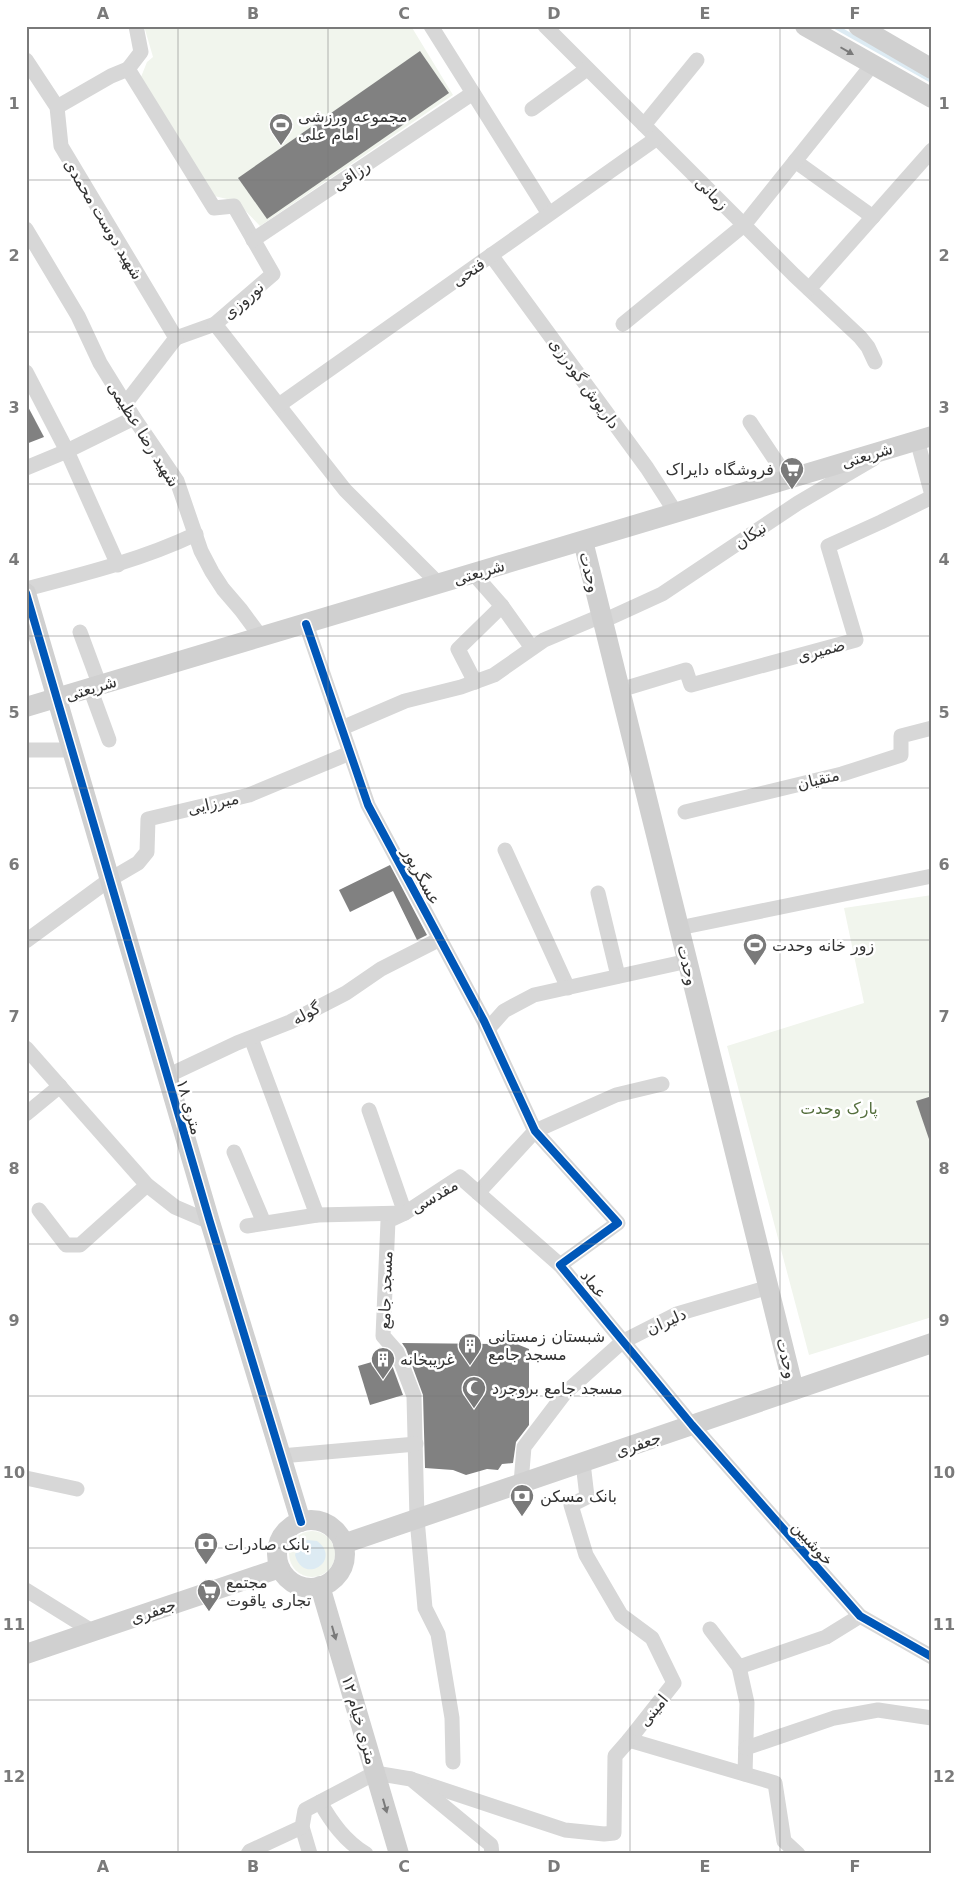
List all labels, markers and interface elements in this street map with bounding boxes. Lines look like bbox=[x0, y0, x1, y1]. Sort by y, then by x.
text: A bbox=[97, 4, 110, 23]
text: B bbox=[247, 4, 259, 23]
text: C bbox=[398, 4, 410, 23]
text: D bbox=[547, 4, 561, 23]
text: E bbox=[700, 4, 710, 23]
text: F bbox=[850, 4, 860, 23]
one-way arrow bbox=[840, 46, 853, 55]
text: 1 bbox=[8, 94, 20, 113]
text: 1 bbox=[938, 94, 950, 113]
place label: مجموعه ورزشی امام علی bbox=[298, 107, 408, 144]
sports icon: مجموعه ورزشی امام علی bbox=[268, 112, 294, 146]
street label: شهید دوست محمدی bbox=[59, 156, 147, 283]
street label: رزاقی bbox=[329, 156, 374, 196]
street label: زمانی bbox=[690, 173, 732, 215]
text: 2 bbox=[8, 246, 20, 265]
text: 2 bbox=[938, 246, 950, 265]
street label: فتحی bbox=[448, 254, 489, 291]
street label: نوروزی bbox=[219, 277, 268, 324]
street label: داریوش گودرزی bbox=[544, 334, 624, 433]
street label: شهید رضا عظیمی bbox=[103, 378, 184, 491]
text: 3 bbox=[8, 398, 20, 417]
text: 3 bbox=[938, 398, 950, 417]
street label: شریعتی bbox=[839, 439, 895, 473]
supermarket icon: فروشگاه دایراک bbox=[779, 456, 805, 490]
place label: فروشگاه دایراک bbox=[666, 460, 774, 480]
street label: نیکان bbox=[731, 518, 770, 553]
text: 4 bbox=[8, 550, 20, 569]
street label: وحدت bbox=[574, 550, 604, 595]
text: 4 bbox=[938, 550, 950, 569]
street label: شریعتی bbox=[451, 556, 507, 590]
street label: ضمیری bbox=[795, 635, 848, 667]
street label: شریعتی bbox=[63, 672, 119, 706]
text: 5 bbox=[8, 703, 20, 722]
text: 5 bbox=[938, 703, 950, 722]
street label: متقیان bbox=[795, 765, 841, 794]
street label: میرزایی bbox=[186, 788, 241, 820]
street label: عسگرپور bbox=[397, 844, 444, 909]
text: 6 bbox=[8, 855, 20, 874]
text: 6 bbox=[938, 855, 950, 874]
sports icon: زور خانه وحدت bbox=[742, 932, 768, 966]
place label: زور خانه وحدت bbox=[772, 936, 874, 956]
street label: وحدت bbox=[672, 943, 702, 988]
street label: گوله bbox=[289, 998, 324, 1030]
text: 7 bbox=[8, 1007, 20, 1026]
text: 7 bbox=[938, 1007, 950, 1026]
street label: ۱۸ متری bbox=[172, 1077, 207, 1137]
park label: پارک وحدت bbox=[800, 1099, 878, 1119]
text: 8 bbox=[8, 1159, 20, 1178]
text: 8 bbox=[938, 1159, 950, 1178]
street label: مقدسی bbox=[407, 1175, 461, 1218]
street label: مسجد جامع bbox=[375, 1250, 397, 1330]
street label: عماد bbox=[577, 1266, 611, 1302]
street label: دلیران bbox=[643, 1304, 690, 1340]
text: 9 bbox=[8, 1311, 20, 1330]
text: 9 bbox=[938, 1311, 950, 1330]
place label: شبستان زمستانی مسجد جامع bbox=[488, 1327, 605, 1365]
building icon: شبستان زمستانی مسجد جامع bbox=[457, 1332, 483, 1366]
street label: وحدت bbox=[771, 1336, 801, 1381]
building icon: غریبخانه bbox=[370, 1346, 396, 1380]
place label: غریبخانه bbox=[400, 1350, 455, 1370]
mosque icon: مسجد جامع بروجرد bbox=[461, 1375, 487, 1409]
place label: مسجد جامع بروجرد bbox=[492, 1379, 622, 1399]
street label: جعفری bbox=[613, 1428, 664, 1462]
text: 10 bbox=[3, 1463, 25, 1482]
text: 10 bbox=[933, 1463, 955, 1482]
bank icon: بانک مسکن bbox=[509, 1483, 535, 1517]
place label: بانک مسکن bbox=[540, 1487, 617, 1507]
street label: خوشبین bbox=[787, 1517, 838, 1570]
bank icon: بانک صادرات bbox=[193, 1531, 219, 1565]
place label: بانک صادرات bbox=[224, 1535, 310, 1555]
place label: مجتمع تجاری یاقوت bbox=[226, 1573, 311, 1611]
supermarket icon: مجتمع تجاری یاقوت bbox=[196, 1578, 222, 1612]
street label: جعفری bbox=[128, 1595, 179, 1629]
text: 11 bbox=[3, 1615, 25, 1634]
text: 11 bbox=[933, 1615, 955, 1634]
one-way arrow bbox=[331, 1626, 339, 1641]
street label: ۱۲ متری خیام bbox=[337, 1673, 381, 1767]
street label: امینی bbox=[635, 1690, 672, 1730]
text: 12 bbox=[3, 1767, 25, 1786]
text: 12 bbox=[933, 1767, 955, 1786]
one-way arrow bbox=[381, 1798, 389, 1813]
text: A bbox=[97, 1857, 110, 1876]
text: B bbox=[247, 1857, 259, 1876]
text: C bbox=[398, 1857, 410, 1876]
text: D bbox=[547, 1857, 561, 1876]
text: E bbox=[700, 1857, 710, 1876]
text: F bbox=[850, 1857, 860, 1876]

